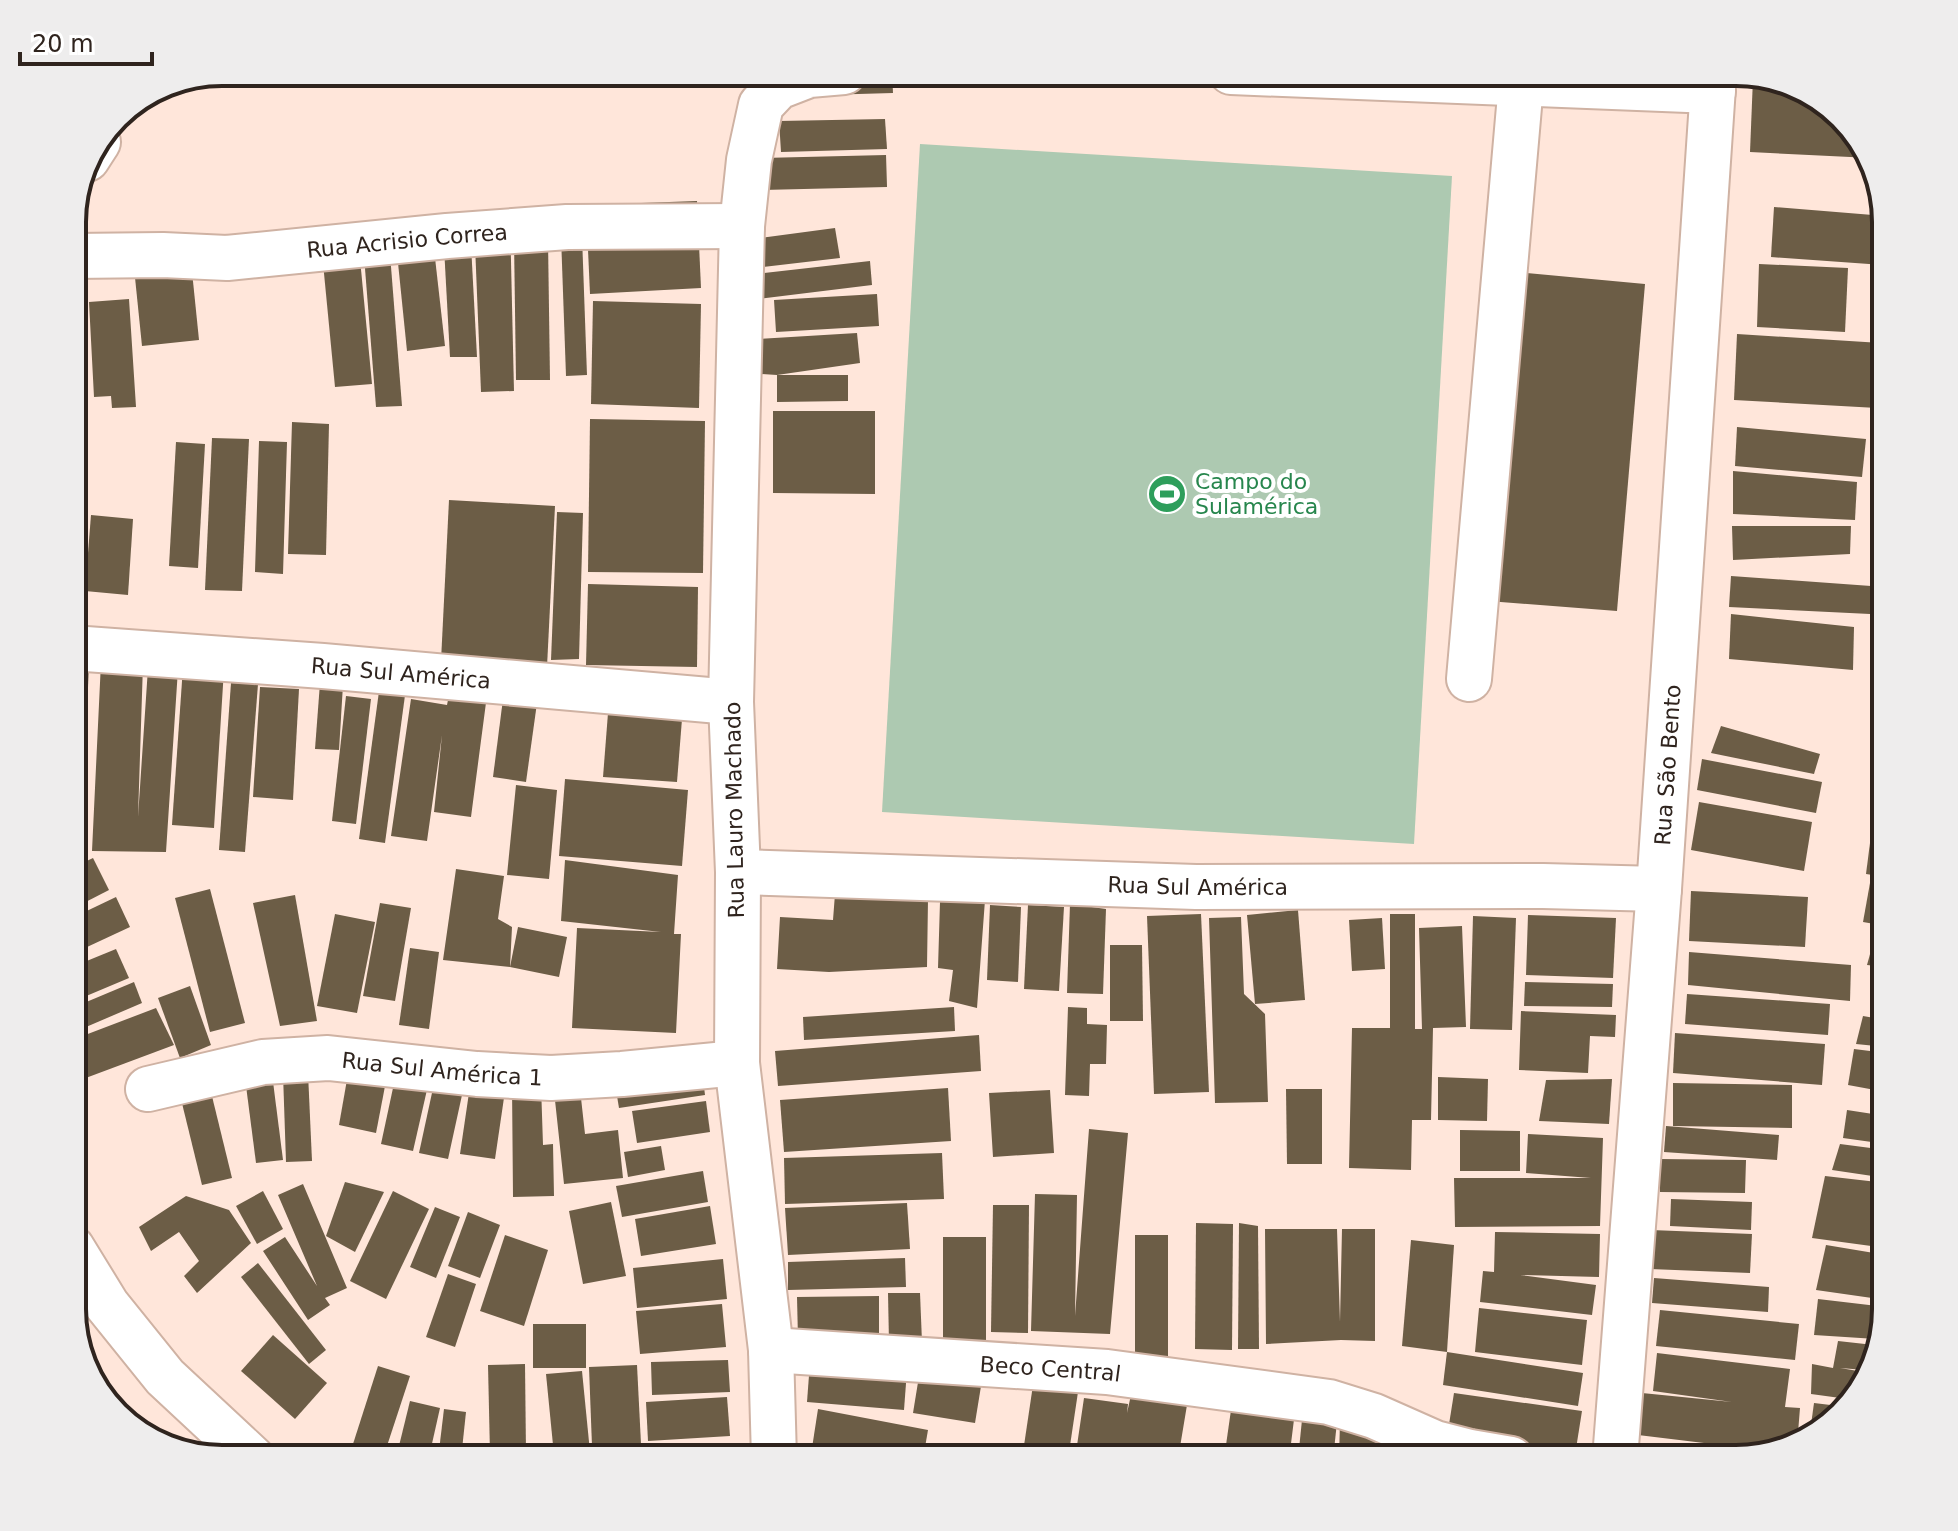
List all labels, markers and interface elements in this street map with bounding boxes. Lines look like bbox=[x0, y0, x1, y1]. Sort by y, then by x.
scale bar bbox=[20, 16, 152, 66]
text: 20 m bbox=[32, 30, 94, 58]
street label: Rua Acrisio Correa bbox=[305, 219, 509, 263]
place label: Campo do Sulamérica bbox=[1195, 469, 1318, 519]
sports icon: Campo do Sulamérica bbox=[1146, 473, 1188, 515]
street label: Rua Sul América bbox=[310, 653, 492, 694]
street label: Rua São Bento bbox=[1650, 684, 1686, 846]
street label: Rua Lauro Machado bbox=[720, 701, 749, 919]
street label: Rua Sul América bbox=[1107, 872, 1288, 900]
street label: Rua Sul América 1 bbox=[340, 1048, 543, 1091]
street label: Beco Central bbox=[979, 1352, 1122, 1387]

